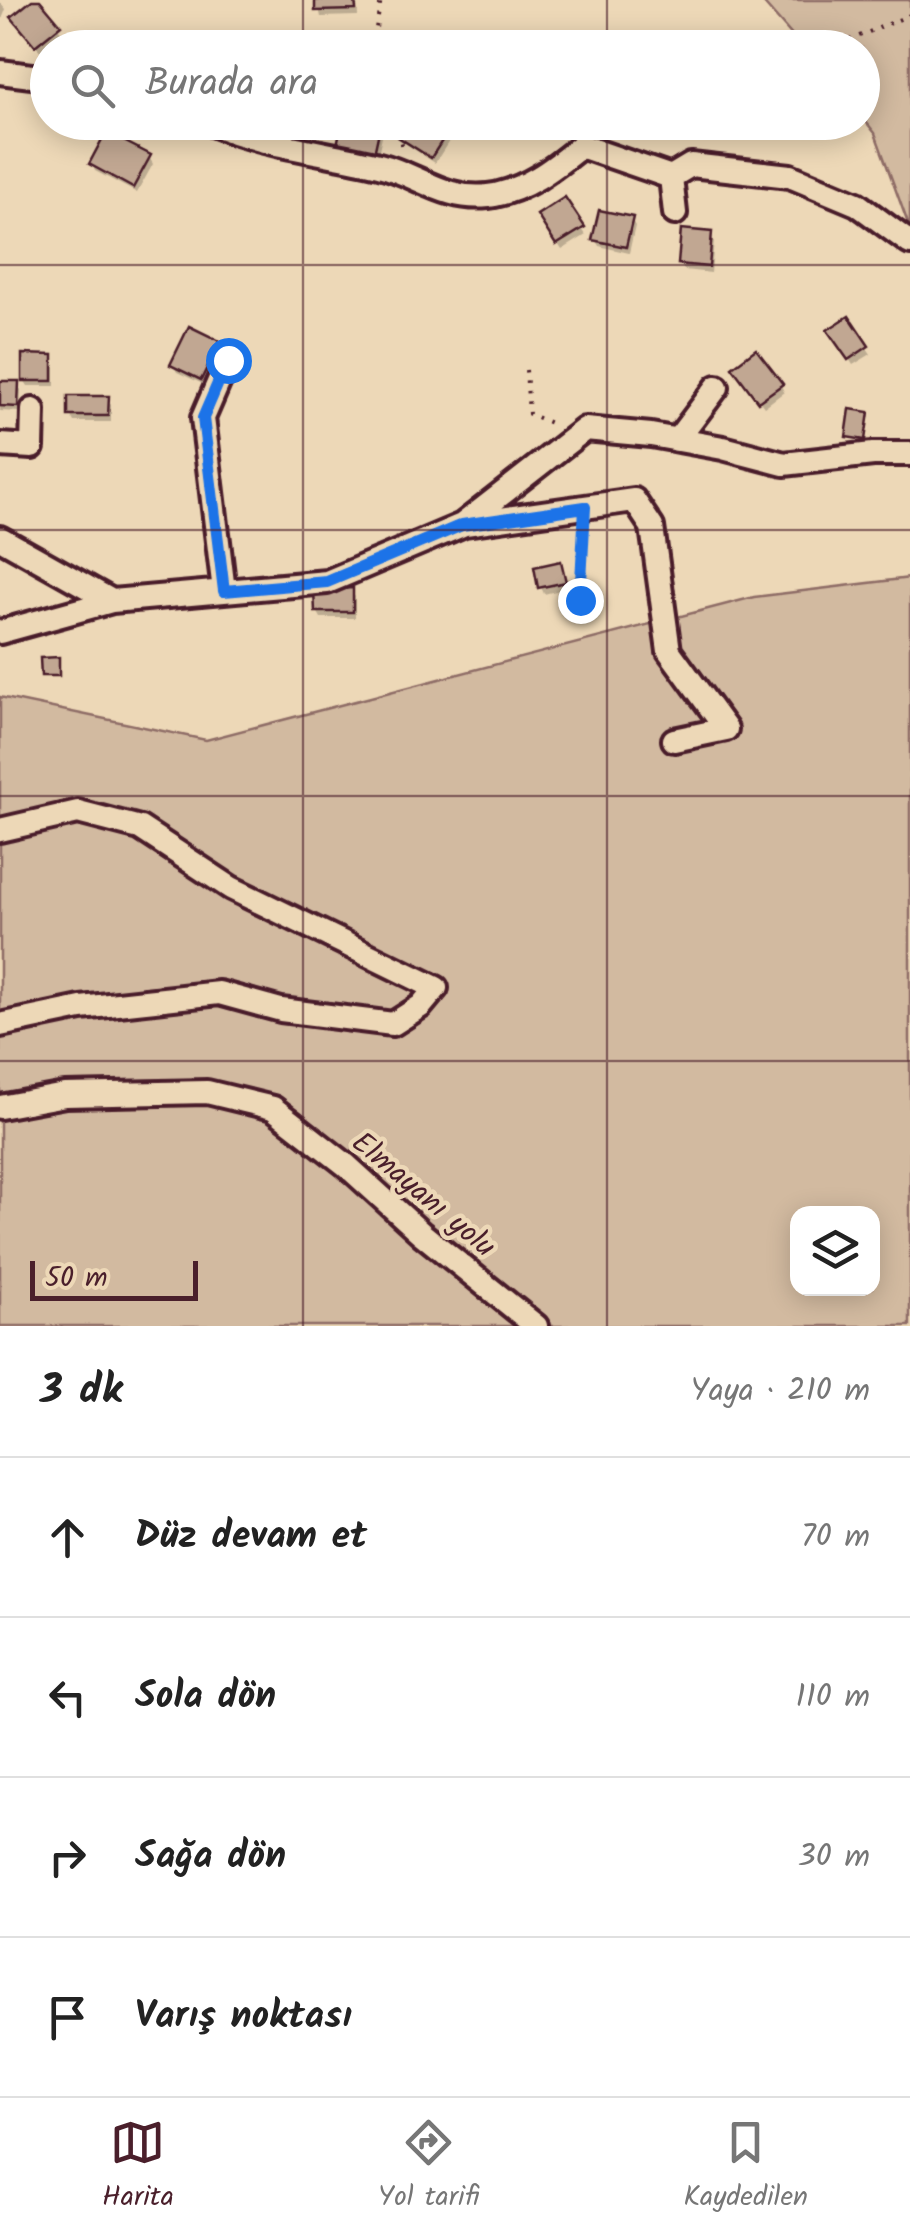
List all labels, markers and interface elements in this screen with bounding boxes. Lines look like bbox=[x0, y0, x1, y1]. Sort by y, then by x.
search box bbox=[30, 30, 880, 140]
text: Burada ara bbox=[145, 55, 318, 115]
icon: search bbox=[65, 58, 120, 113]
route start bbox=[206, 338, 252, 384]
route end bbox=[558, 578, 604, 624]
street label: Elmayanı yolu bbox=[340, 1121, 506, 1271]
map controls bbox=[790, 1206, 880, 1296]
button: layers bbox=[790, 1206, 880, 1296]
scale bar bbox=[30, 1256, 198, 1300]
text: 50 m bbox=[45, 1256, 108, 1301]
text: 3 dk bbox=[40, 1358, 123, 1425]
text: Yaya · 210 m bbox=[690, 1366, 870, 1417]
text: Düz devam et bbox=[135, 1507, 367, 1567]
icon: ahead bbox=[40, 1510, 95, 1565]
text: 70 m bbox=[801, 1512, 870, 1563]
text: Sola dön bbox=[135, 1667, 276, 1727]
icon: left bbox=[40, 1670, 95, 1725]
text: 110 m bbox=[796, 1672, 870, 1723]
text: Sağa dön bbox=[135, 1827, 286, 1887]
icon: right bbox=[40, 1830, 95, 1885]
text: 30 m bbox=[797, 1832, 870, 1883]
text: Varış noktası bbox=[135, 1987, 352, 2047]
icon: arrive bbox=[40, 1990, 95, 2045]
tab: Harita bbox=[102, 2115, 174, 2220]
tab: Yol tarifi bbox=[378, 2115, 479, 2220]
tab: Kaydedilen bbox=[684, 2115, 808, 2220]

